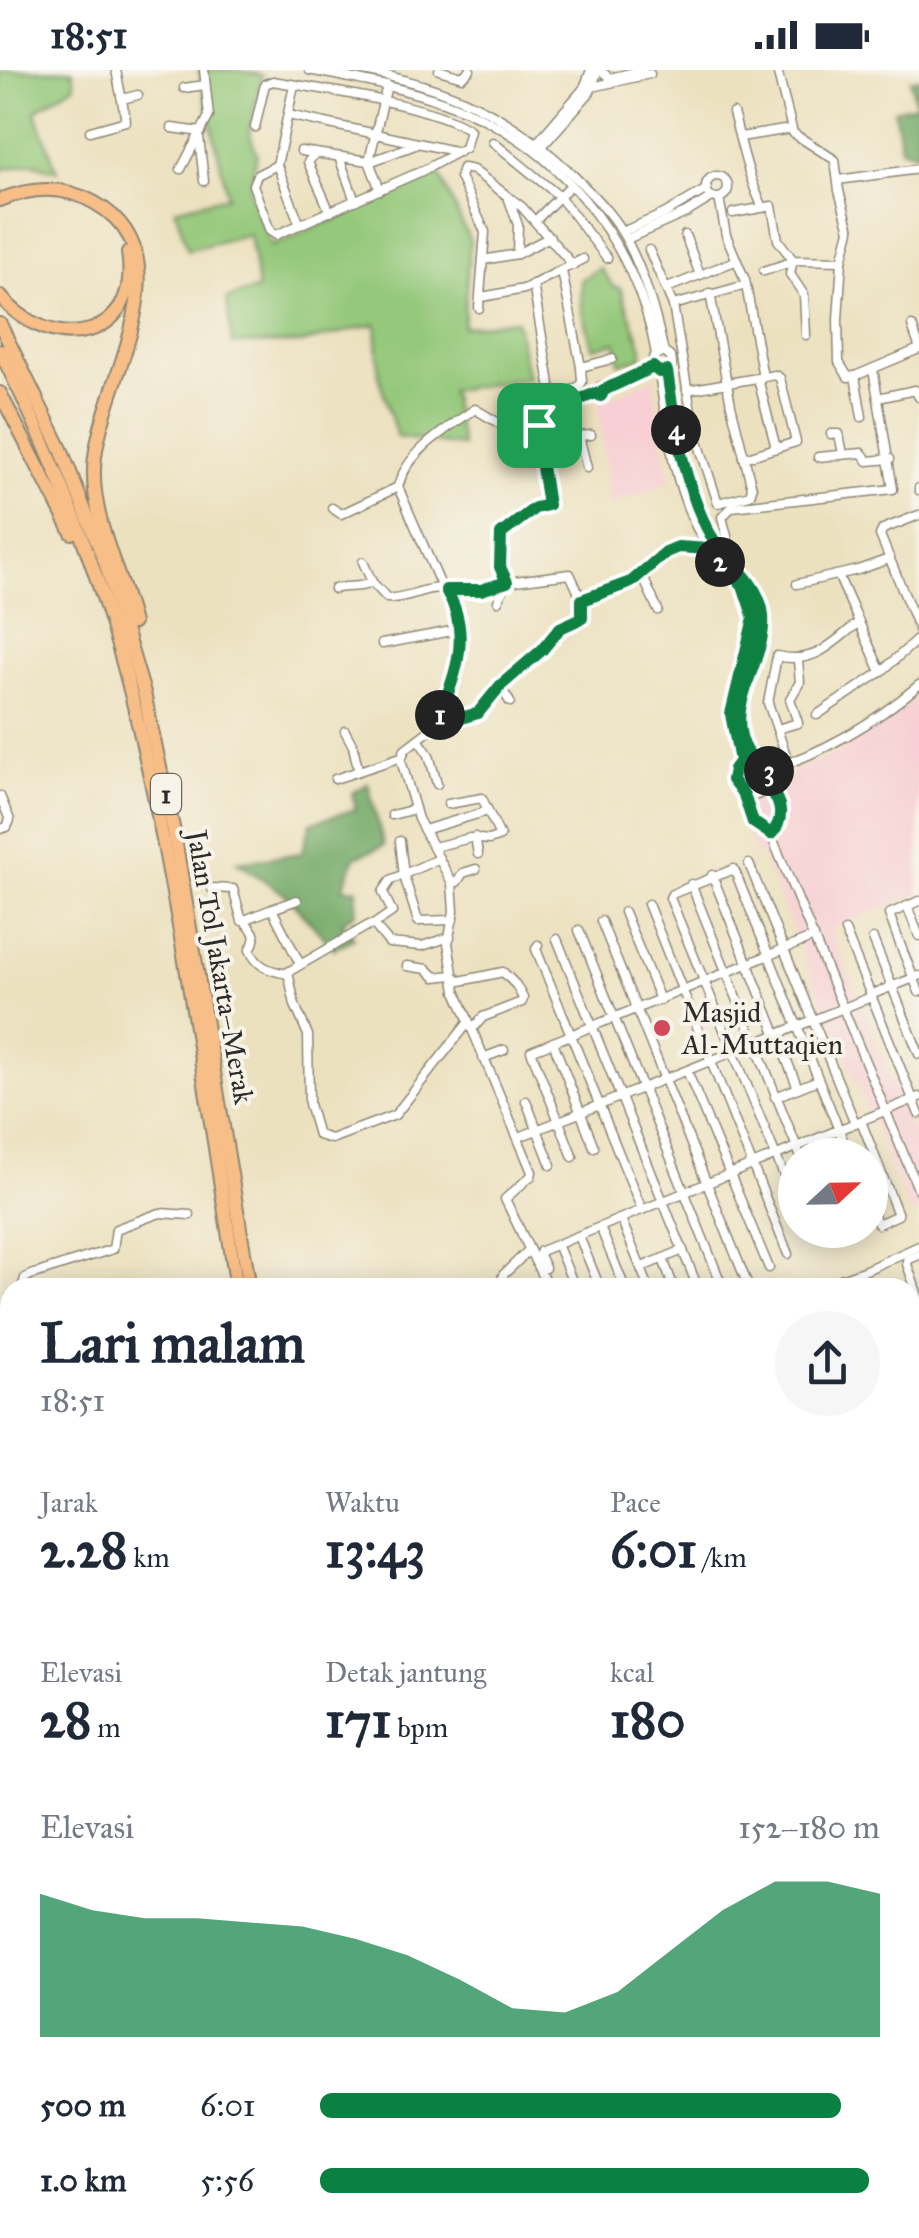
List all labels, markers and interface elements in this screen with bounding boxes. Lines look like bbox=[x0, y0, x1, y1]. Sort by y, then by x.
text: 18:51 bbox=[50, 12, 127, 58]
pin bbox=[497, 383, 582, 468]
icon: arrive bbox=[512, 398, 567, 453]
pin: 4 bbox=[651, 405, 701, 455]
text: 4 bbox=[668, 412, 684, 447]
pin: 2 bbox=[695, 537, 745, 587]
text: 2 bbox=[713, 544, 727, 579]
pin: 1 bbox=[415, 690, 465, 740]
text: 1 bbox=[434, 697, 446, 732]
pin: 3 bbox=[744, 746, 794, 796]
text: 3 bbox=[763, 753, 775, 788]
road number: 1 bbox=[151, 774, 181, 814]
street label: Jalan Tol Jakarta–Merak bbox=[179, 824, 262, 1107]
place label: Masjid Al-Muttaqien bbox=[681, 995, 843, 1062]
marker: Masjid Al-Muttaqien bbox=[651, 1017, 673, 1039]
north arrow bbox=[778, 1138, 888, 1248]
map controls bbox=[778, 1138, 888, 1248]
text: Lari malam bbox=[40, 1310, 305, 1377]
button: share bbox=[775, 1311, 880, 1416]
text: 18:51 bbox=[40, 1381, 105, 1420]
text: Jarak bbox=[40, 1485, 98, 1520]
text: Waktu bbox=[325, 1485, 400, 1520]
text: Pace bbox=[610, 1485, 661, 1520]
text: 2.28 bbox=[40, 1520, 127, 1581]
text: 13:43 bbox=[325, 1520, 425, 1581]
text: 6:01 bbox=[610, 1520, 697, 1581]
text: km bbox=[127, 1540, 170, 1575]
text: /km bbox=[697, 1540, 747, 1575]
text: Elevasi bbox=[40, 1655, 122, 1690]
text: Detak jantung bbox=[325, 1655, 486, 1690]
text: kcal bbox=[610, 1655, 654, 1690]
text: 28 bbox=[40, 1690, 91, 1751]
text: 171 bbox=[325, 1690, 391, 1751]
text: 180 bbox=[610, 1690, 685, 1751]
text: m bbox=[91, 1710, 121, 1745]
text: bpm bbox=[391, 1710, 448, 1745]
text: Elevasi bbox=[40, 1808, 134, 1847]
text: 152–180 m bbox=[738, 1808, 880, 1847]
text: 500 m bbox=[40, 2086, 126, 2125]
text: 6:01 bbox=[200, 2086, 255, 2125]
text: 1.0 km bbox=[40, 2161, 127, 2200]
text: 5:56 bbox=[200, 2161, 254, 2200]

